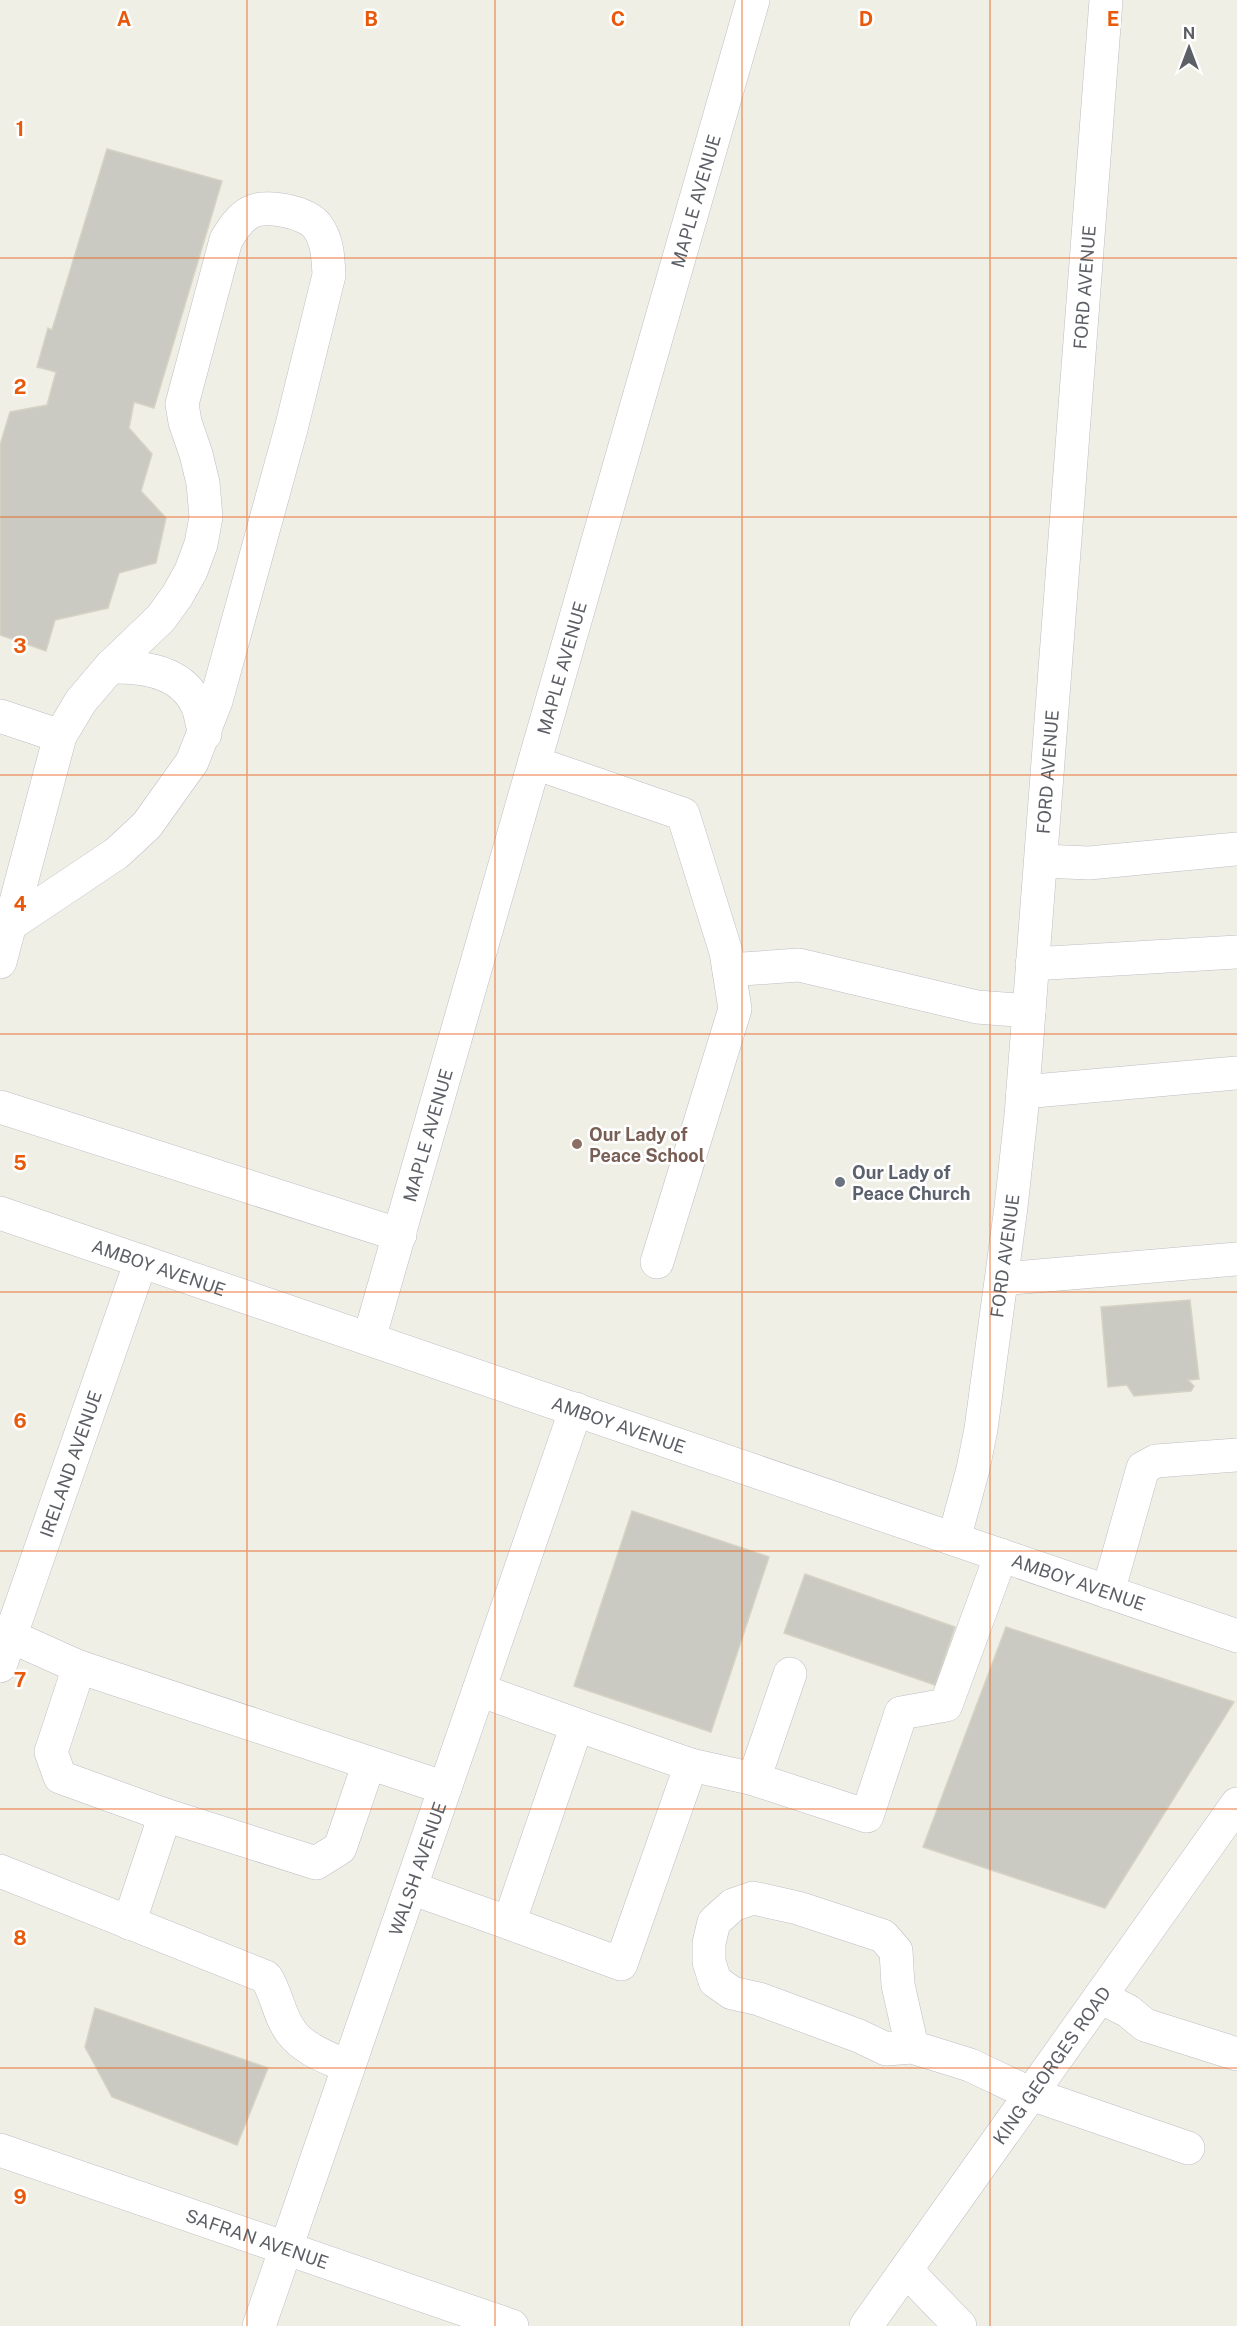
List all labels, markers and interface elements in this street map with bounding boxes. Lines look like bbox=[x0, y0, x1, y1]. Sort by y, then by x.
text: A bbox=[117, 7, 131, 31]
text: B bbox=[364, 7, 378, 31]
text: C bbox=[611, 7, 625, 31]
text: D bbox=[859, 7, 873, 31]
text: E bbox=[1107, 7, 1119, 31]
north arrow bbox=[1159, 18, 1219, 78]
text: N bbox=[1183, 24, 1195, 43]
text: 1 bbox=[16, 117, 24, 141]
street label: MAPLE AVENUE bbox=[666, 132, 724, 270]
street label: FORD AVENUE bbox=[1069, 224, 1099, 350]
text: 2 bbox=[14, 375, 26, 399]
street label: MAPLE AVENUE bbox=[532, 599, 590, 737]
text: 3 bbox=[13, 634, 27, 658]
street label: FORD AVENUE bbox=[1032, 709, 1062, 835]
text: 4 bbox=[13, 892, 27, 916]
street label: MAPLE AVENUE bbox=[398, 1066, 456, 1204]
place label: Our Lady of Peace School bbox=[589, 1124, 705, 1166]
marker: Our Lady of Peace School bbox=[570, 1137, 584, 1151]
text: 5 bbox=[13, 1151, 27, 1175]
place label: Our Lady of Peace Church bbox=[852, 1162, 970, 1204]
marker: Our Lady of Peace Church bbox=[833, 1175, 847, 1189]
street label: FORD AVENUE bbox=[986, 1193, 1023, 1319]
street label: AMBOY AVENUE bbox=[89, 1235, 229, 1300]
street label: IRELAND AVENUE bbox=[35, 1388, 106, 1540]
street label: AMBOY AVENUE bbox=[549, 1392, 688, 1457]
text: 6 bbox=[13, 1409, 27, 1433]
street label: AMBOY AVENUE bbox=[1009, 1549, 1148, 1614]
text: 7 bbox=[14, 1668, 26, 1692]
street label: WALSH AVENUE bbox=[384, 1799, 450, 1938]
text: 8 bbox=[13, 1926, 27, 1950]
street label: KING GEORGES ROAD bbox=[988, 1982, 1115, 2148]
text: 9 bbox=[13, 2185, 27, 2209]
street label: SAFRAN AVENUE bbox=[183, 2204, 331, 2273]

